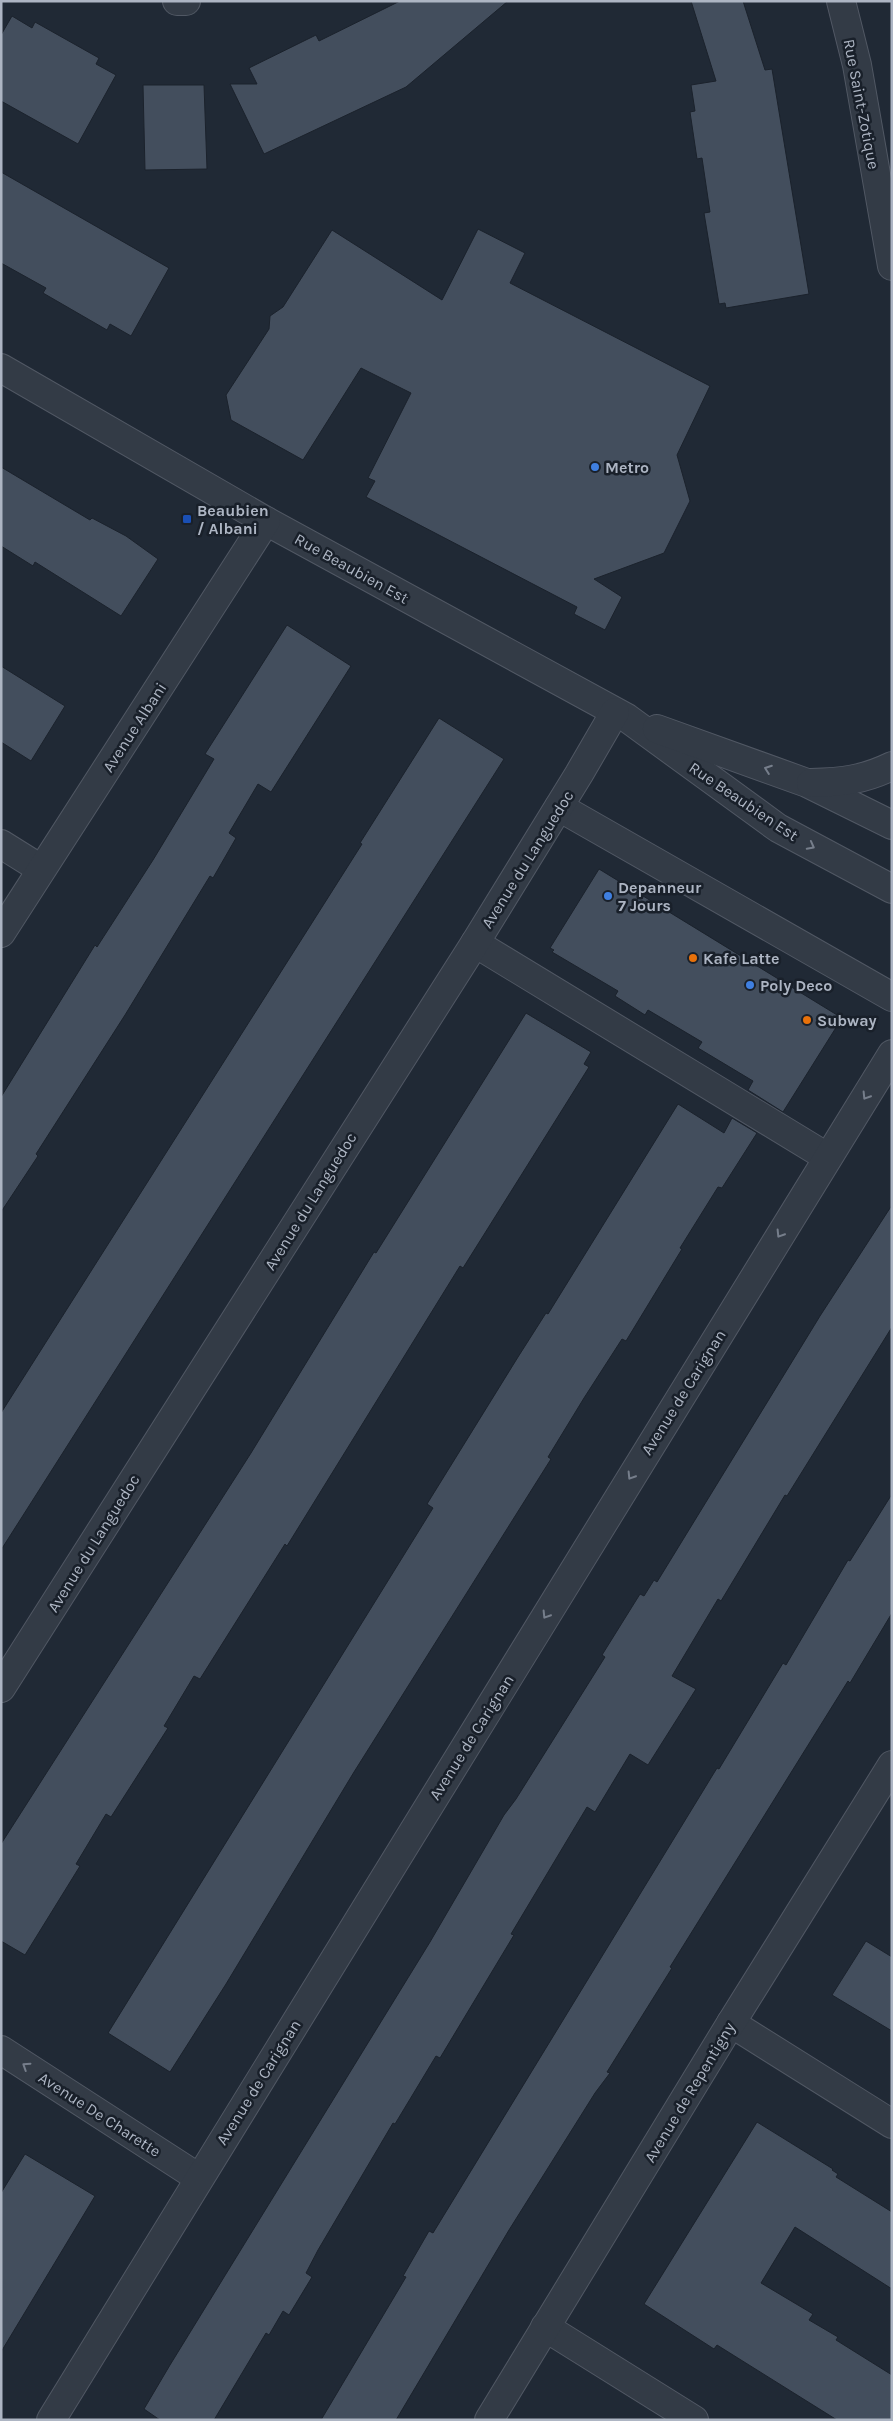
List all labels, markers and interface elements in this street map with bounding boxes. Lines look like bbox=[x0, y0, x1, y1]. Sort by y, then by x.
street label: Rue Saint-Zotique bbox=[840, 37, 883, 171]
place label: Metro bbox=[605, 458, 649, 477]
marker: Metro bbox=[589, 461, 601, 473]
place label: Beaubien / Albani bbox=[197, 501, 269, 538]
marker: Beaubien / Albani bbox=[181, 513, 193, 525]
street label: Rue Beaubien Est bbox=[291, 529, 412, 608]
street label: Avenue Albani bbox=[98, 679, 170, 776]
street label: Rue Beaubien Est bbox=[686, 758, 802, 845]
one-way arrow bbox=[764, 765, 773, 775]
street label: Avenue du Languedoc bbox=[477, 787, 578, 932]
one-way arrow bbox=[806, 839, 815, 849]
place label: Depanneur 7 Jours bbox=[618, 878, 702, 915]
marker: Depanneur 7 Jours bbox=[602, 890, 614, 902]
place label: Kafe Latte bbox=[703, 949, 780, 968]
marker: Kafe Latte bbox=[687, 952, 699, 964]
place label: Poly Deco bbox=[760, 976, 832, 995]
marker: Poly Deco bbox=[744, 979, 756, 991]
place label: Subway bbox=[817, 1011, 877, 1030]
marker: Subway bbox=[801, 1014, 813, 1026]
one-way arrow bbox=[862, 1090, 872, 1099]
street label: Avenue du Languedoc bbox=[260, 1129, 361, 1274]
one-way arrow bbox=[776, 1228, 786, 1237]
street label: Avenue de Carignan bbox=[637, 1326, 730, 1458]
street label: Avenue du Languedoc bbox=[43, 1471, 144, 1616]
one-way arrow bbox=[627, 1471, 637, 1480]
one-way arrow bbox=[542, 1609, 552, 1618]
street label: Avenue de Carignan bbox=[425, 1671, 518, 1803]
street label: Avenue de Carignan bbox=[212, 2016, 305, 2148]
street label: Avenue de Repentigny bbox=[640, 2018, 739, 2166]
one-way arrow bbox=[22, 2062, 31, 2072]
street label: Avenue De Charette bbox=[35, 2068, 164, 2161]

